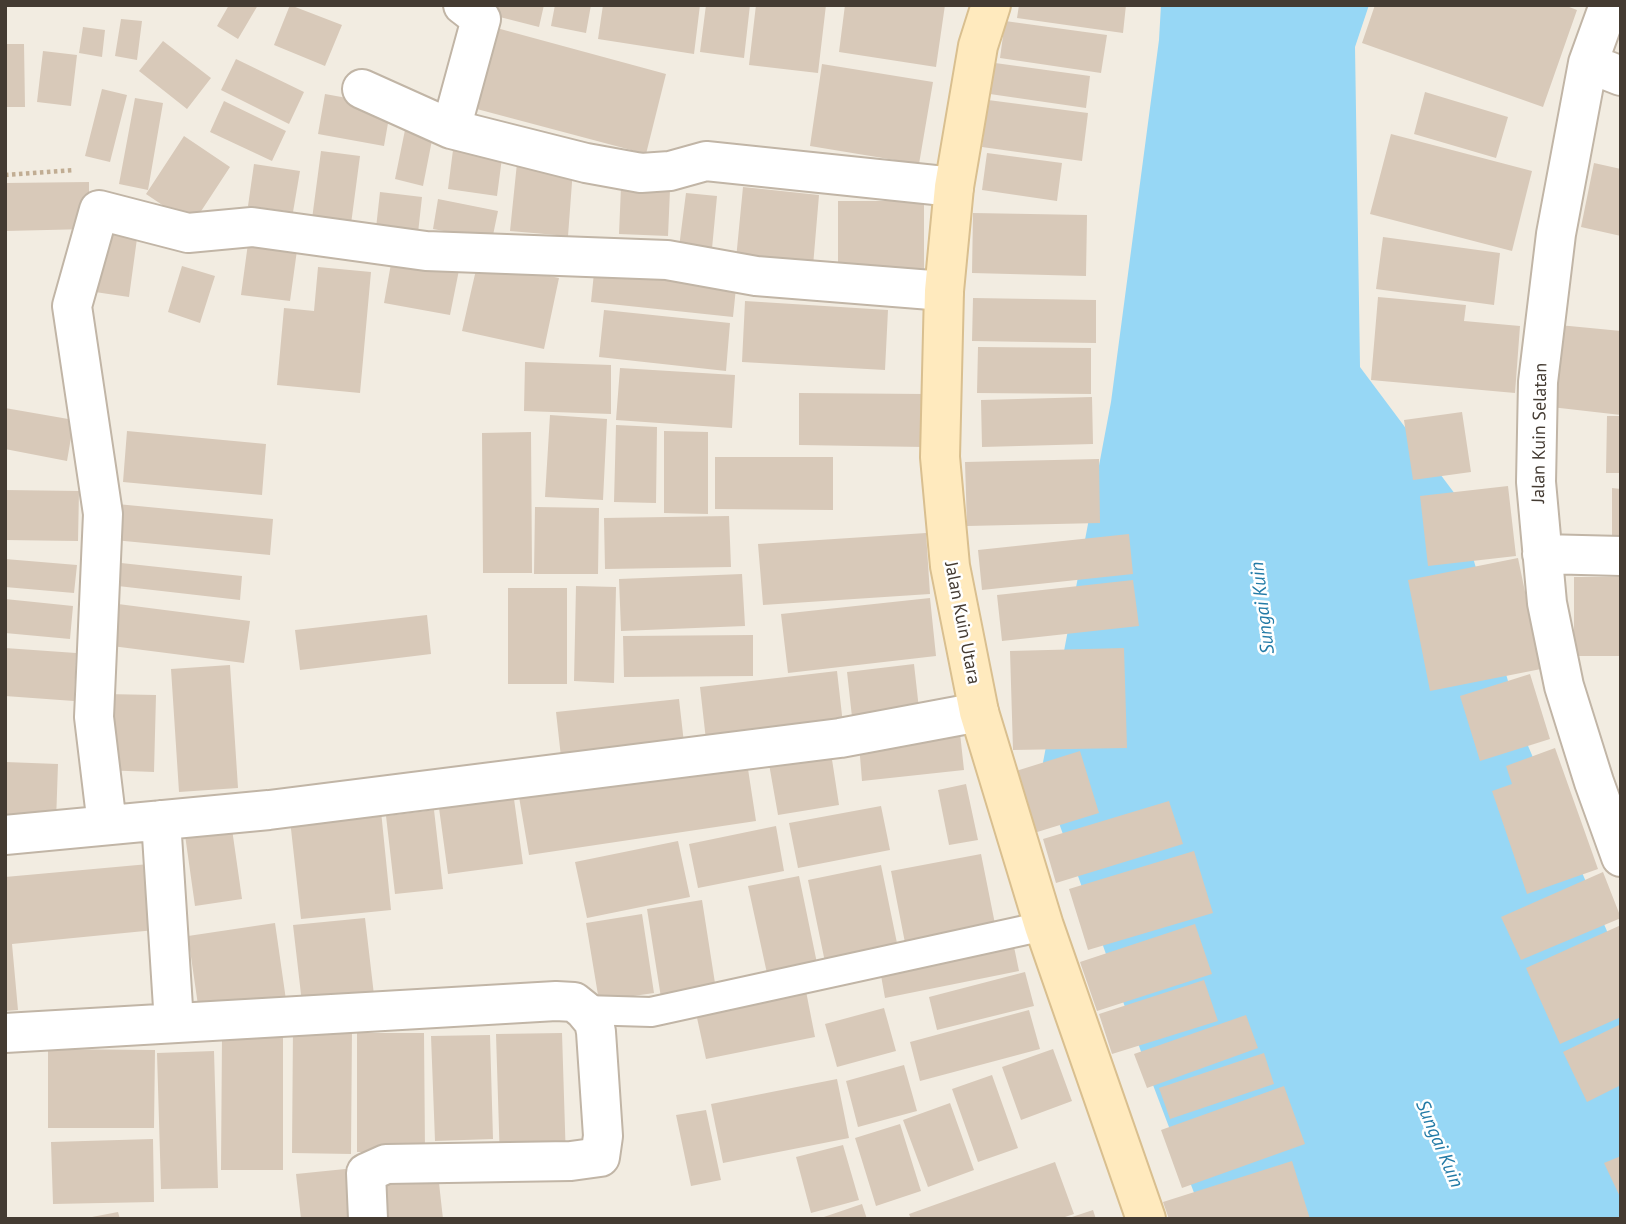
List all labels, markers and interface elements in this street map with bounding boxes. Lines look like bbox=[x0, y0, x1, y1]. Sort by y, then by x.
street label: Jalan Kuin Selatan bbox=[1528, 363, 1552, 503]
street label: Jalan Kuin Utara bbox=[940, 560, 984, 686]
water label: Sungai Kuin bbox=[1246, 560, 1280, 656]
water label: Sungai Kuin bbox=[1410, 1097, 1468, 1191]

